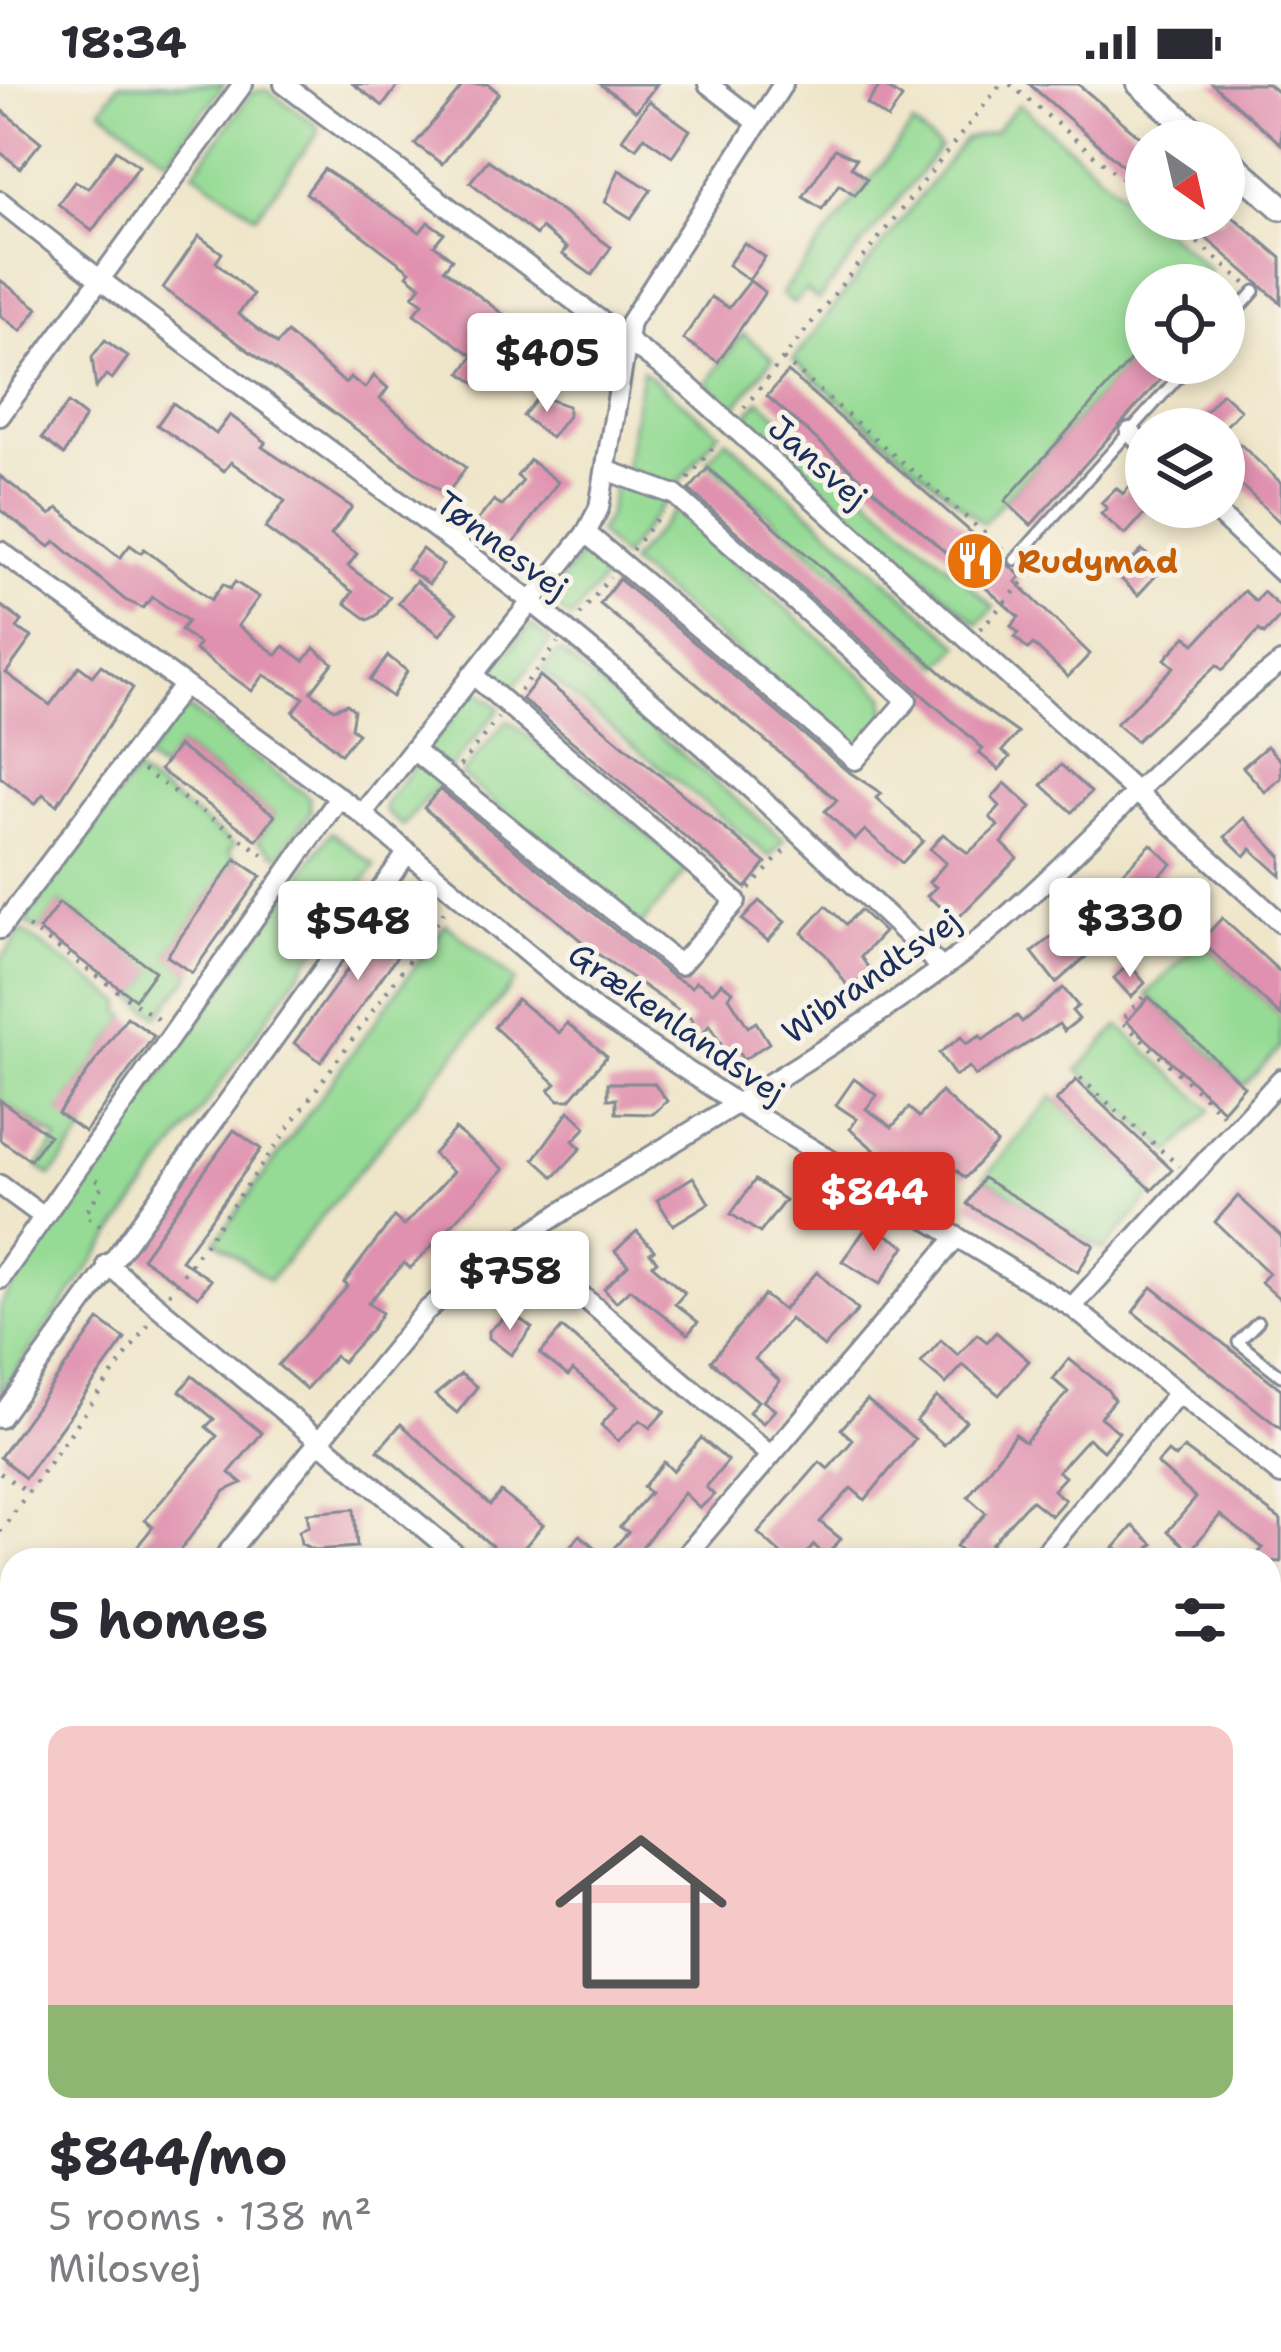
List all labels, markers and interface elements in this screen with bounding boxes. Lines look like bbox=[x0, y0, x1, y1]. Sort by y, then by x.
text: 18:34 bbox=[60, 12, 187, 72]
north arrow bbox=[1125, 120, 1245, 240]
map controls bbox=[1125, 120, 1245, 528]
button: locate bbox=[1125, 264, 1245, 384]
pin: $405 bbox=[476, 313, 618, 415]
text: $405 bbox=[494, 326, 600, 378]
street label: Jansvej bbox=[758, 405, 878, 519]
button: layers bbox=[1125, 408, 1245, 528]
street label: Tønnesvej bbox=[426, 480, 578, 610]
restaurant icon: Rudymad bbox=[944, 530, 1006, 592]
place label: Rudymad bbox=[1017, 539, 1179, 584]
pin: $330 bbox=[1059, 878, 1201, 980]
pin: $548 bbox=[287, 881, 429, 983]
text: $330 bbox=[1076, 891, 1184, 943]
text: $548 bbox=[305, 894, 411, 946]
street label: Wibrandtsvej bbox=[773, 898, 969, 1054]
street label: Grækenlandsvej bbox=[559, 931, 795, 1115]
pin: $844 bbox=[803, 1152, 945, 1254]
text: $844 bbox=[820, 1165, 928, 1217]
pin: $758 bbox=[439, 1231, 581, 1333]
text: $758 bbox=[458, 1244, 562, 1296]
text: 5 homes bbox=[48, 1586, 268, 1654]
icon: filters bbox=[1167, 1587, 1233, 1653]
icon: home bbox=[533, 1804, 749, 2020]
text: $844/mo bbox=[48, 2122, 288, 2190]
text: 5 rooms · 138 m² bbox=[48, 2190, 372, 2242]
text: Milosvej bbox=[48, 2242, 201, 2294]

